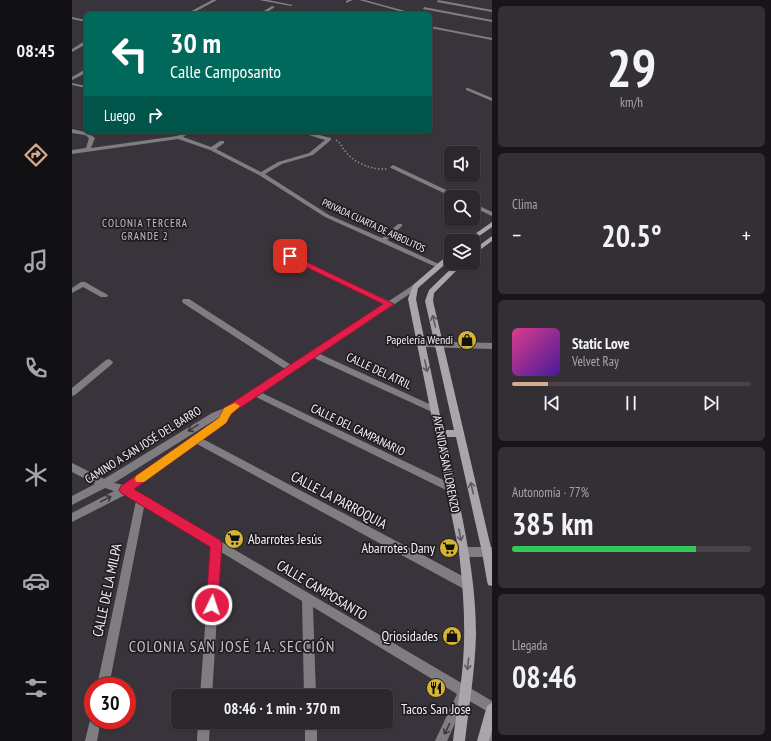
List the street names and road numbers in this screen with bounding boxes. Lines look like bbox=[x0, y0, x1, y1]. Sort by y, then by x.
street label: PRIVADA CUARTA DE ARBOLITOS bbox=[320, 196, 428, 255]
street label: CALLE DEL ATRIL bbox=[344, 349, 414, 392]
street label: CALLE DEL CAMPANARIO bbox=[308, 400, 408, 459]
street label: CAMINO A SAN JOSÉ DEL BARRO bbox=[82, 402, 204, 486]
street label: AVENIDA SAN LORENZO bbox=[430, 414, 463, 514]
street label: CALLE LA PARROQUIA bbox=[288, 467, 390, 533]
street label: CALLE DE LA MILPA bbox=[88, 541, 126, 638]
street label: CALLE CAMPOSANTO bbox=[274, 556, 371, 624]

